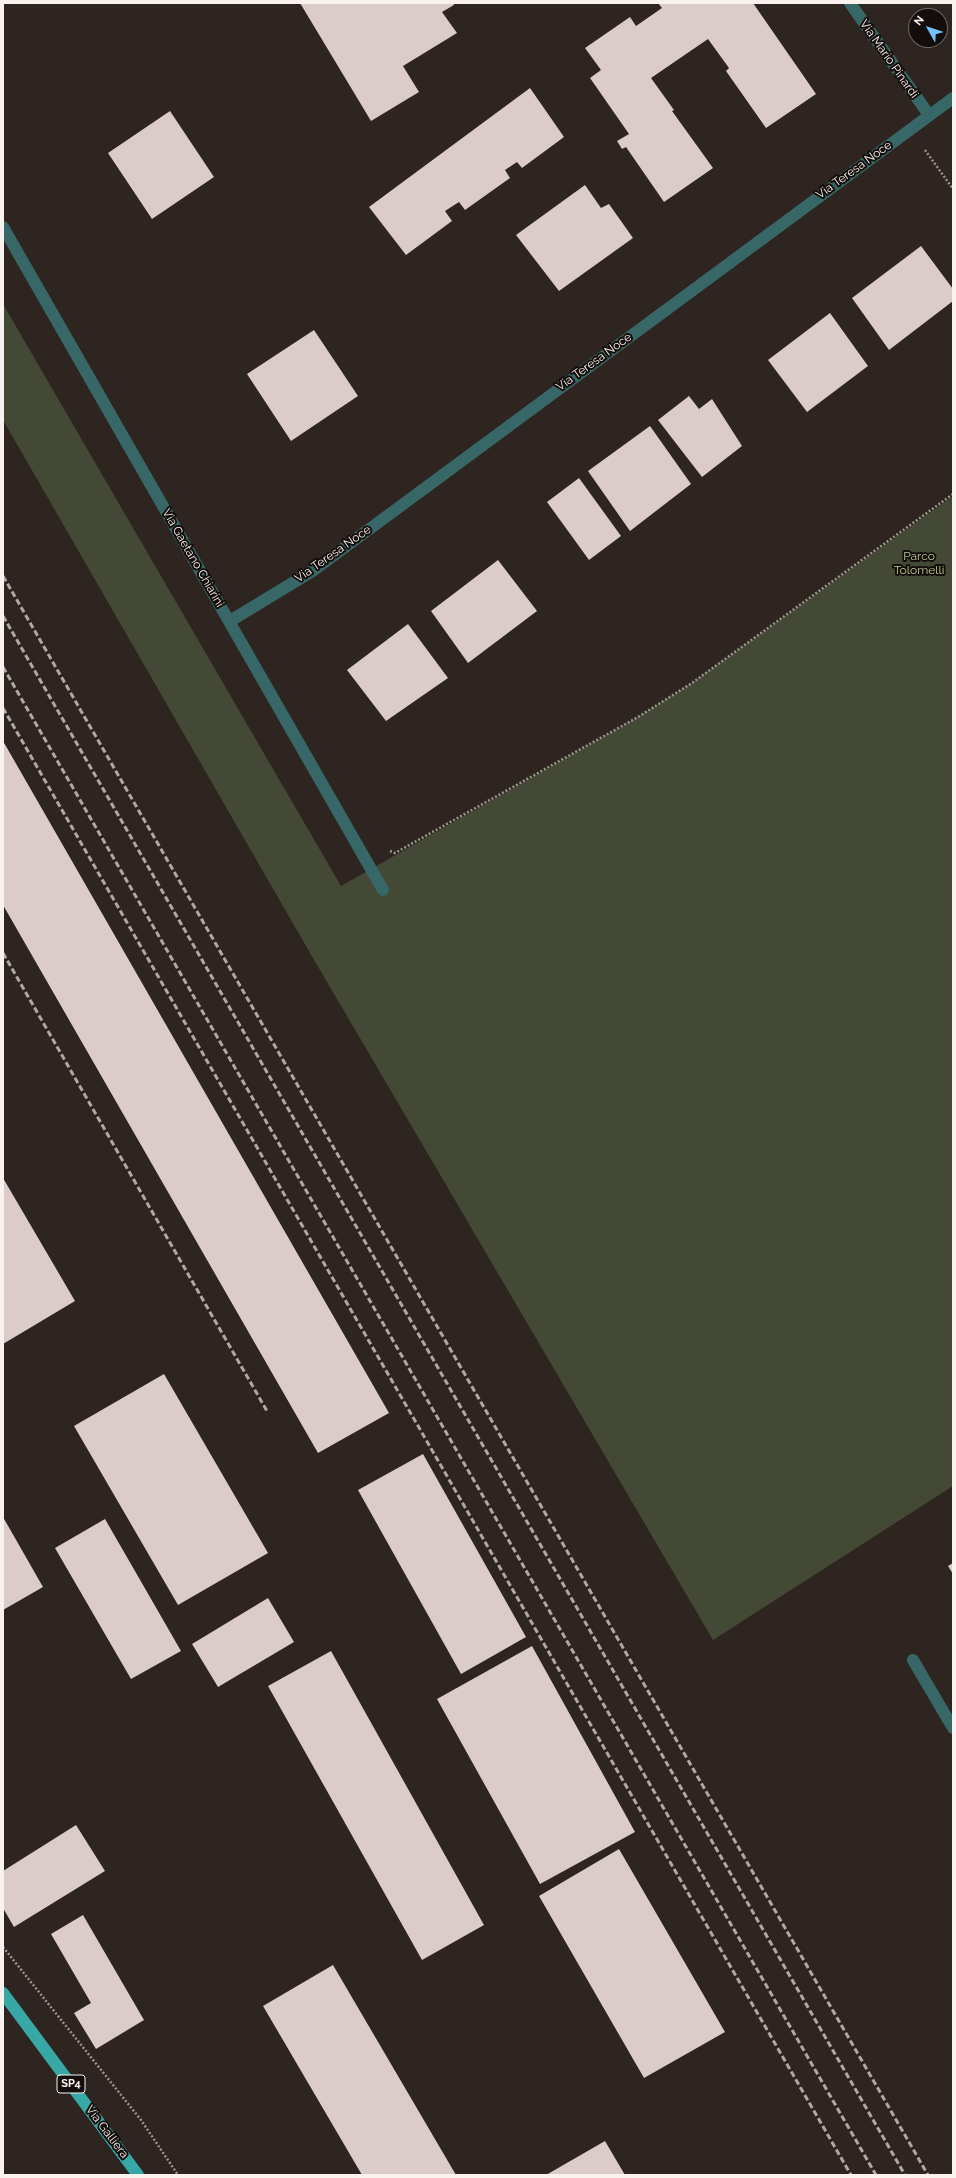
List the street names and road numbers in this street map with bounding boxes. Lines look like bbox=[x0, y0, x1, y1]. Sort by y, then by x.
street label: Via Mario Pinardi bbox=[857, 17, 921, 101]
street label: Via Teresa Noce bbox=[813, 138, 895, 202]
street label: Via Teresa Noce bbox=[553, 330, 635, 394]
street label: Via Gaetano Chiarini bbox=[159, 506, 227, 610]
street label: Via Teresa Noce bbox=[292, 522, 374, 586]
road number: SP4 bbox=[57, 2075, 85, 2093]
street label: Via Galliera bbox=[82, 2103, 132, 2161]

